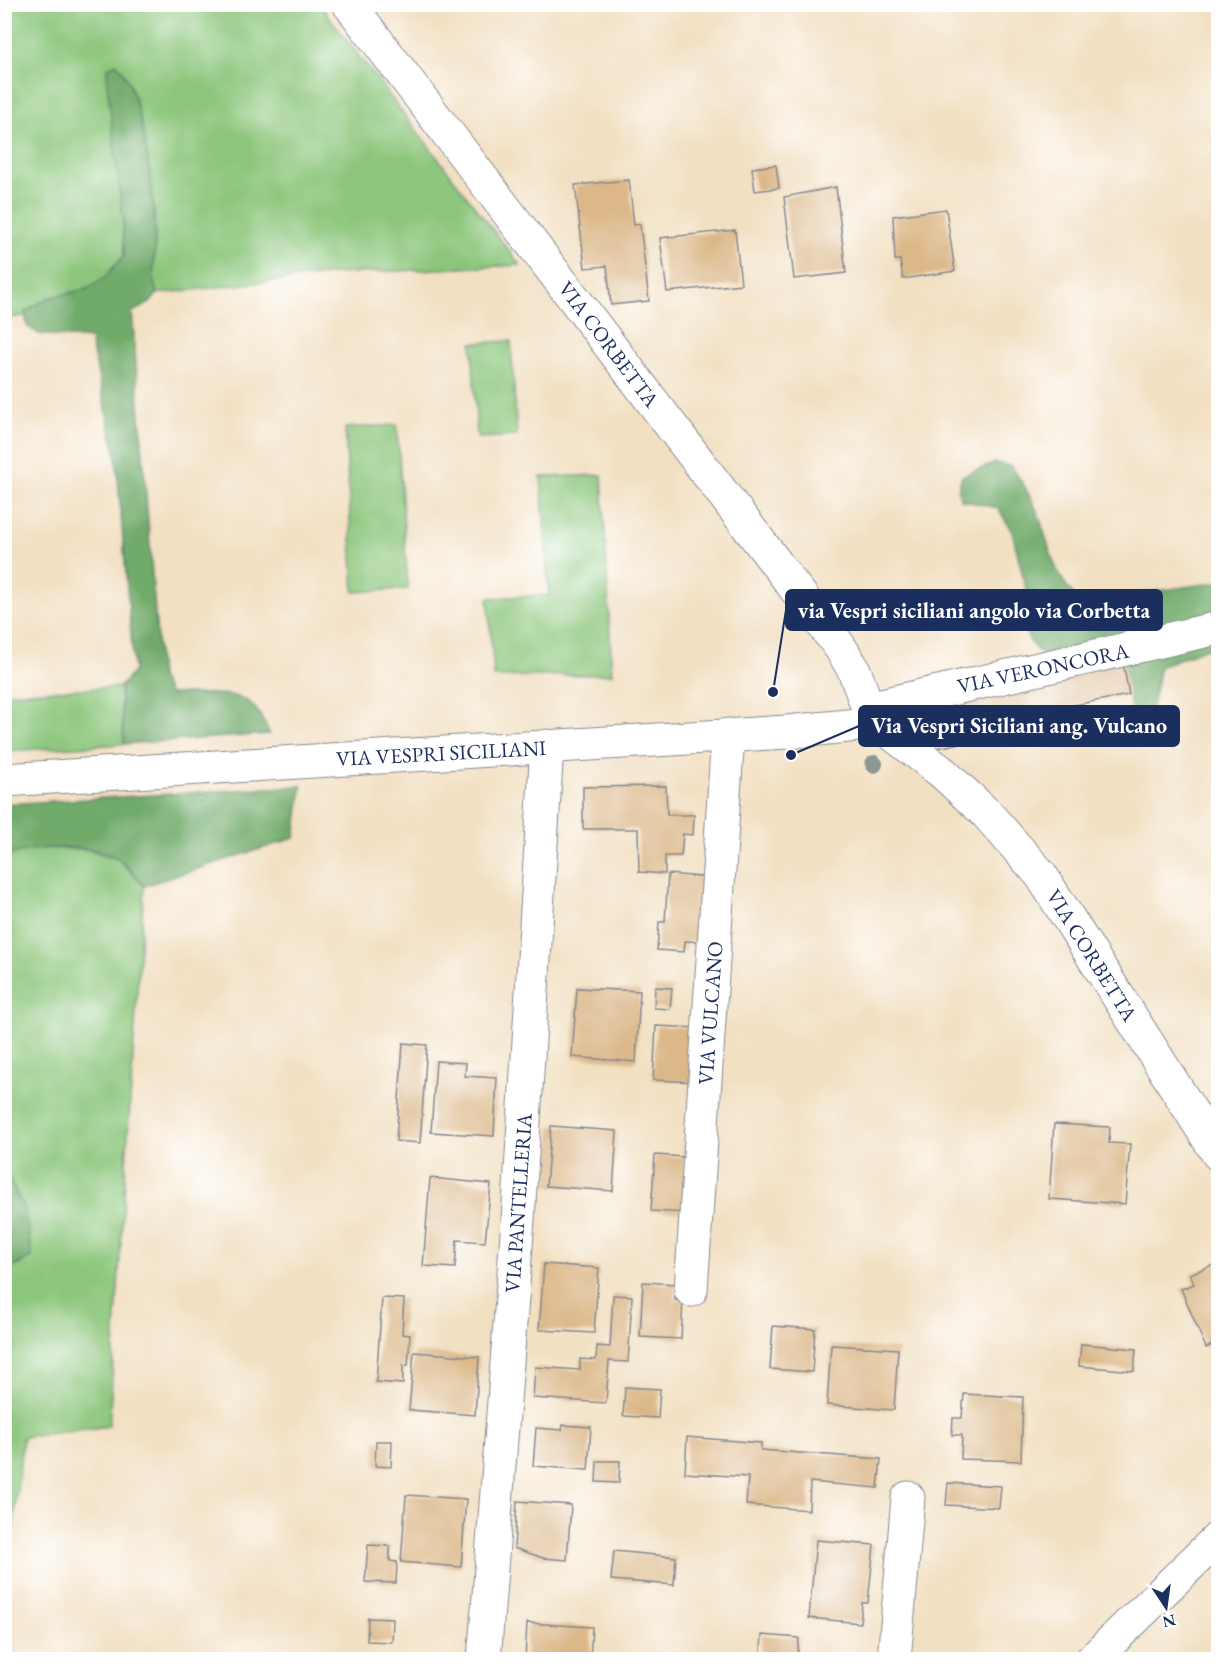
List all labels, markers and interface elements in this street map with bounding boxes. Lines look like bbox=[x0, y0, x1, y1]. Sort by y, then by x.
street label: VIA CORBETTA bbox=[553, 276, 665, 413]
callout: via Vespri siciliani angolo via Corbetta bbox=[786, 590, 1162, 630]
text: via Vespri siciliani angolo via Corbetta bbox=[798, 596, 1150, 625]
street label: VIA VERONCORA bbox=[955, 637, 1132, 699]
callout: Via Vespri Siciliani ang. Vulcano bbox=[859, 706, 1179, 746]
text: Via Vespri Siciliani ang. Vulcano bbox=[871, 711, 1167, 740]
street label: VIA VESPRI SICILIANI bbox=[335, 734, 547, 772]
street label: VIA CORBETTA bbox=[1041, 884, 1144, 1027]
street label: VIA VULCANO bbox=[692, 940, 728, 1086]
street label: VIA PANTELLERIA bbox=[498, 1112, 538, 1294]
north arrow bbox=[1136, 1577, 1196, 1637]
text: N bbox=[1161, 1609, 1178, 1633]

